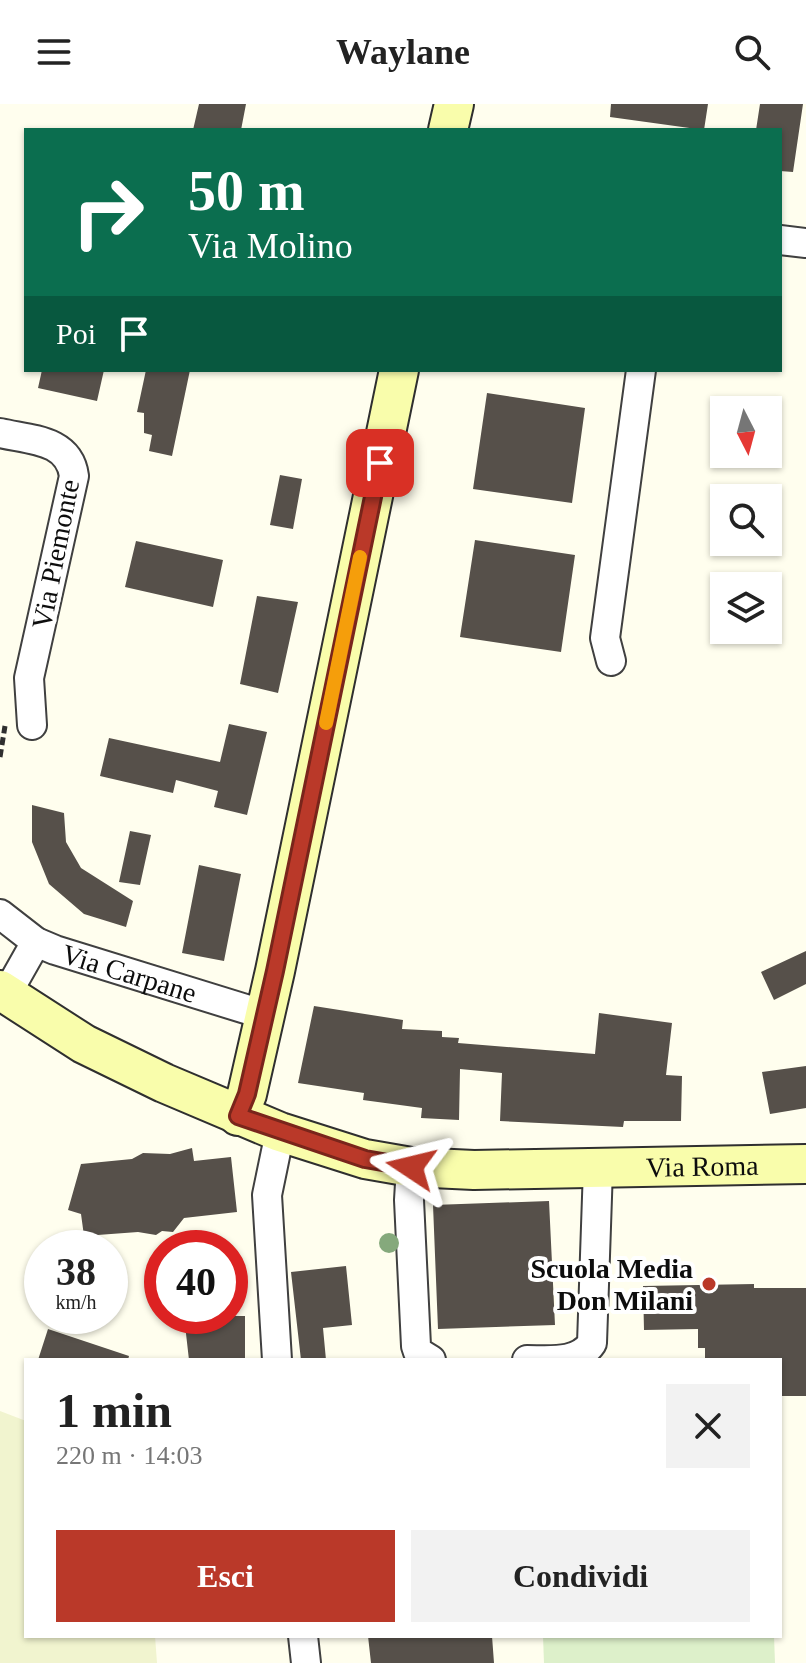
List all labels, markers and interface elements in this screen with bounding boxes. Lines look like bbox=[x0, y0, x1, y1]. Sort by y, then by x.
icon: menu bbox=[32, 30, 76, 74]
icon: search bbox=[730, 30, 774, 74]
text: Waylane bbox=[336, 32, 470, 72]
icon: right bbox=[56, 160, 160, 264]
text: 50 m bbox=[188, 160, 305, 222]
text: Via Molino bbox=[188, 226, 353, 266]
icon: arrive bbox=[112, 312, 156, 356]
text: Poi bbox=[56, 317, 96, 350]
north arrow bbox=[710, 396, 782, 468]
map controls bbox=[710, 396, 782, 644]
pin bbox=[346, 429, 414, 497]
icon: arrive bbox=[358, 441, 402, 485]
street label: Via Piemonte bbox=[26, 477, 85, 631]
button: search bbox=[710, 484, 782, 556]
button: layers bbox=[710, 572, 782, 644]
street label: Via Carpane bbox=[58, 938, 200, 1009]
position arrow bbox=[369, 1125, 453, 1209]
street label: Via Roma bbox=[646, 1150, 759, 1183]
speed limit sign: 40 bbox=[144, 1230, 248, 1334]
text: 38 bbox=[56, 1249, 96, 1294]
place label: Scuola Media Don Milani bbox=[530, 1253, 693, 1316]
marker: Scuola Media Don Milani bbox=[700, 1275, 718, 1293]
text: km/h bbox=[55, 1291, 97, 1313]
text: 1 min bbox=[56, 1384, 172, 1437]
button: close bbox=[666, 1384, 750, 1468]
text: 220 m · 14:03 bbox=[56, 1441, 203, 1470]
button: Esci bbox=[56, 1530, 395, 1622]
button: Condividi bbox=[411, 1530, 750, 1622]

